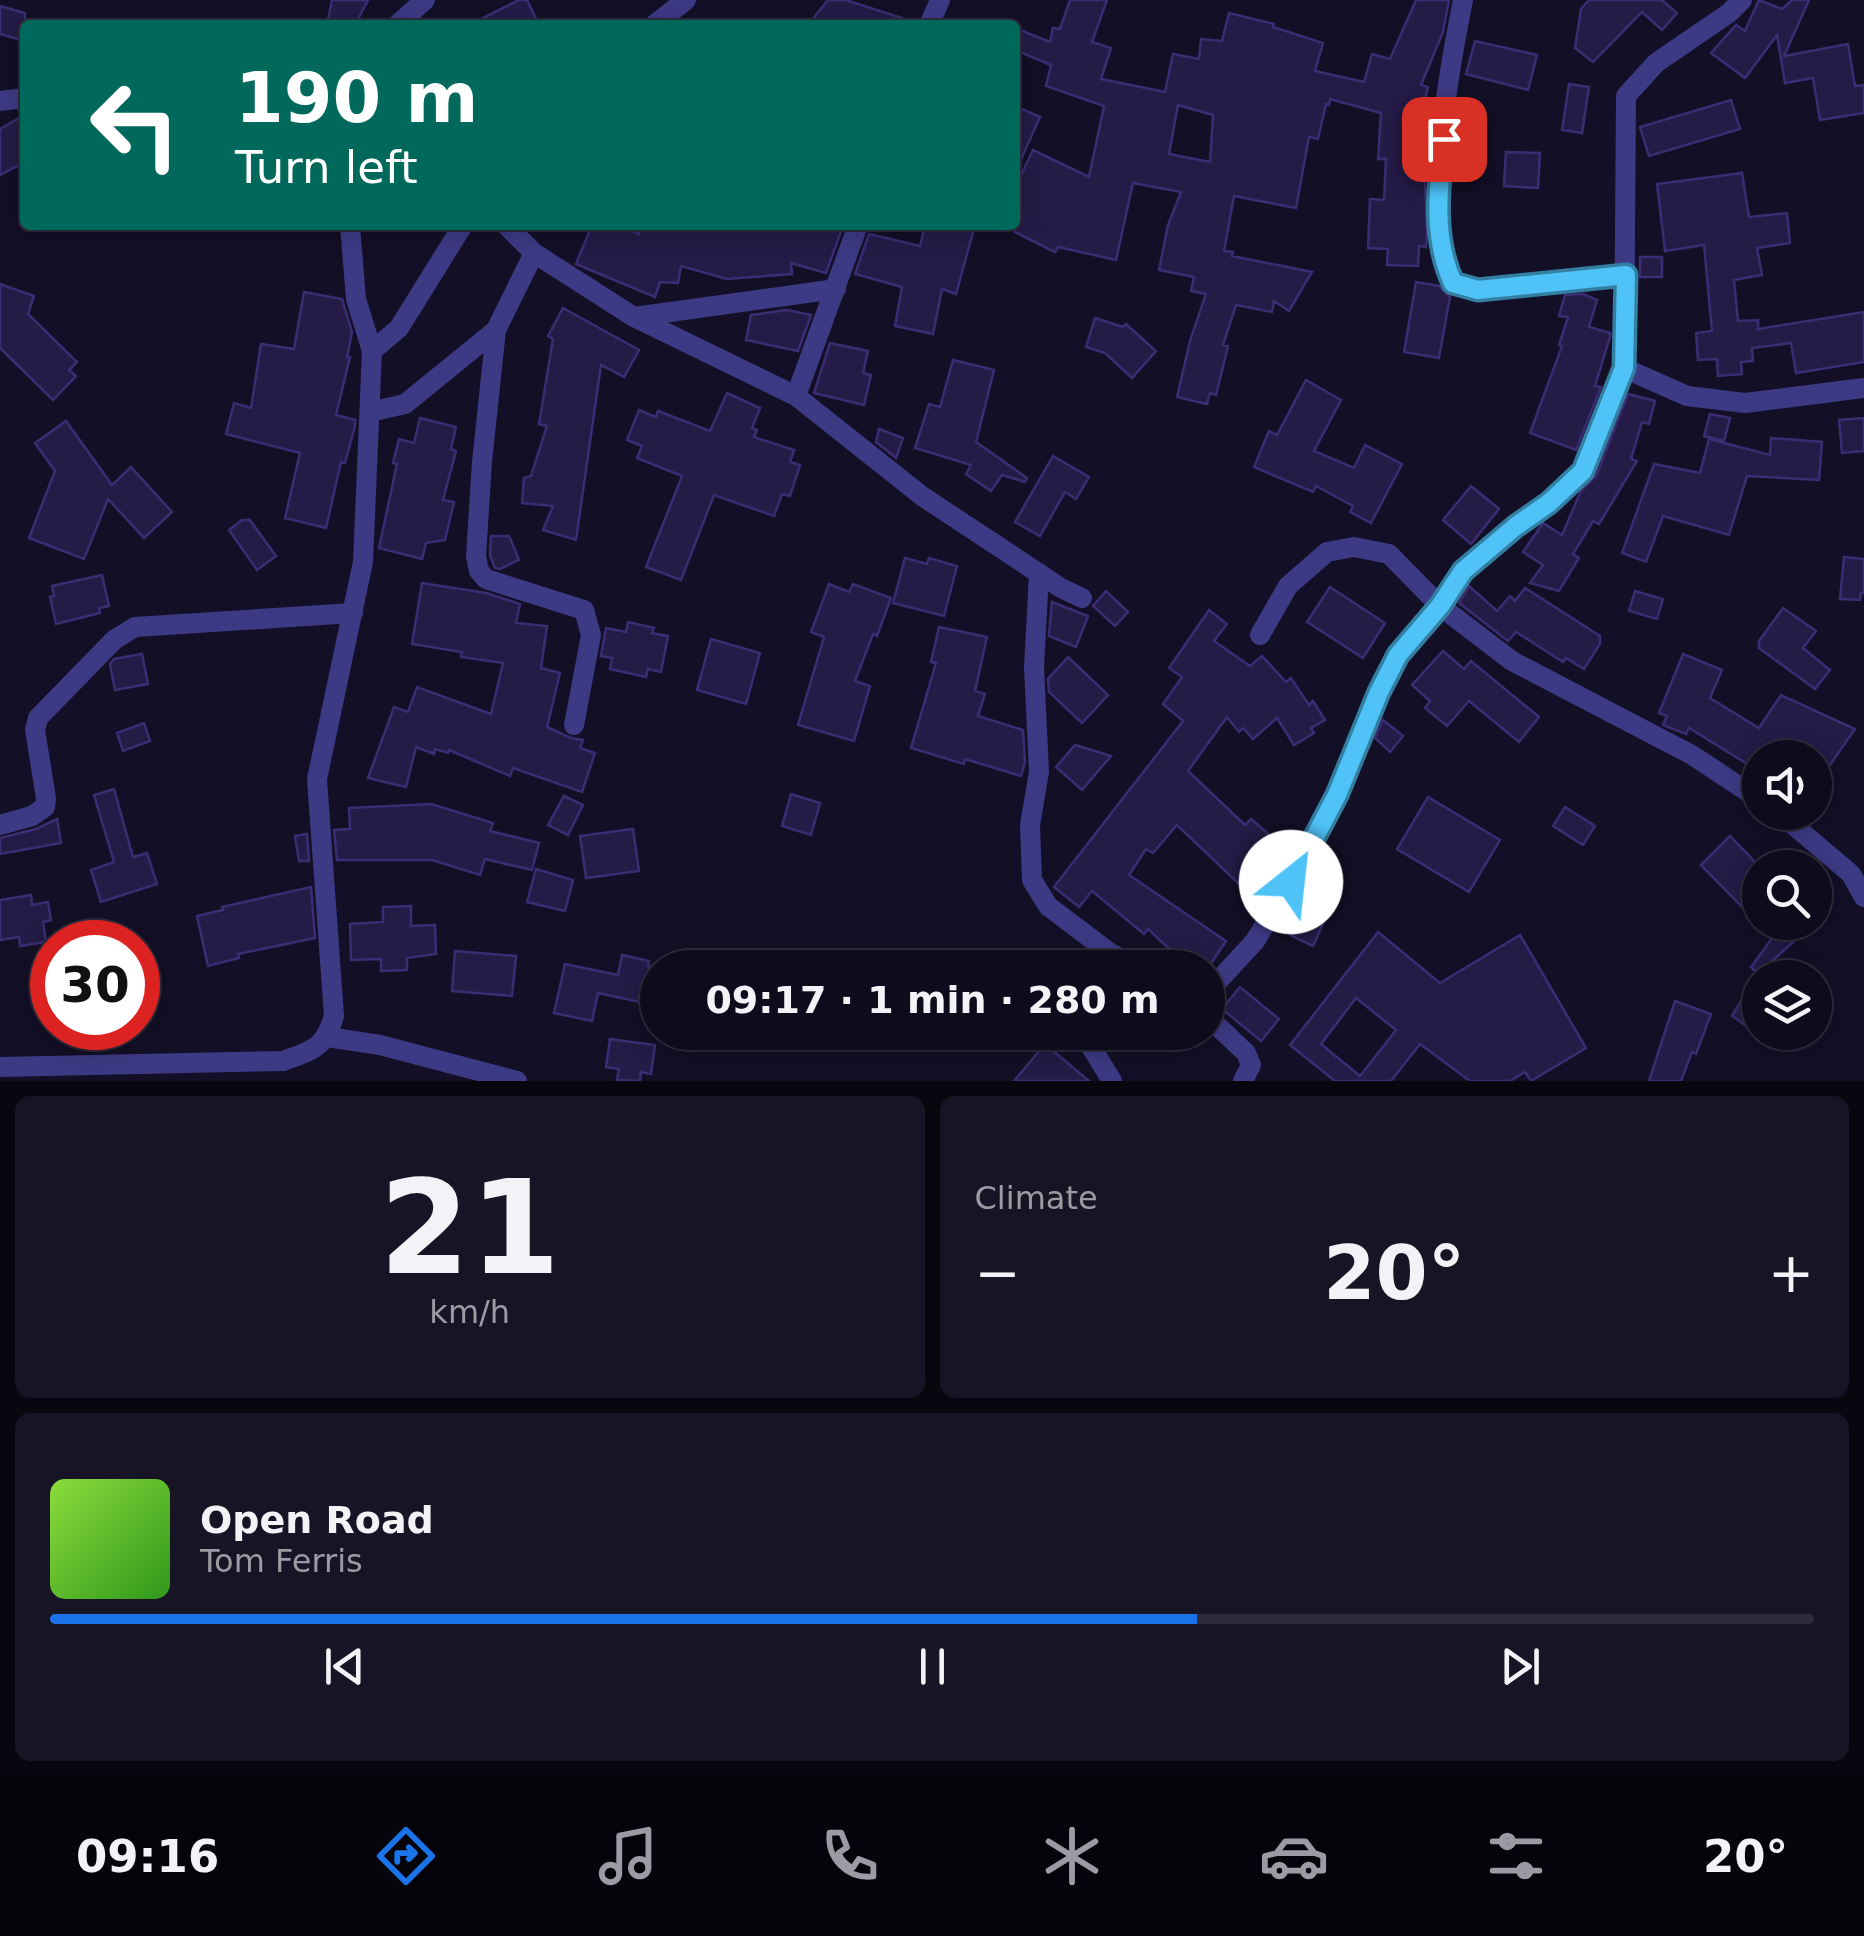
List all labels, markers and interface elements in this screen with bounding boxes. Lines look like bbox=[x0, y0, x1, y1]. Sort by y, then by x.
text: 190 m bbox=[235, 57, 478, 139]
icon: left bbox=[70, 60, 200, 190]
pin bbox=[1402, 97, 1487, 182]
icon: arrive bbox=[1417, 112, 1472, 167]
text: Turn left bbox=[235, 141, 418, 194]
map controls bbox=[1742, 740, 1832, 1050]
button: sound bbox=[1742, 740, 1832, 830]
position arrow bbox=[1239, 830, 1343, 934]
button: search bbox=[1742, 850, 1832, 940]
speed limit sign: 30 bbox=[30, 920, 160, 1050]
button: layers bbox=[1742, 960, 1832, 1050]
text: 09:17 · 1 min · 280 m bbox=[705, 978, 1160, 1022]
text: 21 bbox=[379, 1152, 560, 1304]
text: Climate bbox=[975, 1179, 1098, 1217]
text: 20° bbox=[1323, 1229, 1465, 1317]
text: − bbox=[975, 1241, 1021, 1305]
text: + bbox=[1768, 1241, 1814, 1305]
text: km/h bbox=[429, 1293, 510, 1331]
text: Open Road bbox=[200, 1498, 434, 1542]
text: Tom Ferris bbox=[200, 1542, 363, 1580]
icon: previous bbox=[317, 1639, 372, 1694]
icon: pause bbox=[905, 1639, 960, 1694]
icon: next bbox=[1493, 1639, 1548, 1694]
icon: directions bbox=[371, 1821, 441, 1891]
icon: music bbox=[593, 1821, 663, 1891]
icon: phone bbox=[815, 1821, 885, 1891]
icon: climate bbox=[1037, 1821, 1107, 1891]
icon: car bbox=[1259, 1821, 1329, 1891]
icon: filters bbox=[1481, 1821, 1551, 1891]
text: 09:16 bbox=[76, 1830, 219, 1883]
text: 20° bbox=[1703, 1830, 1788, 1883]

